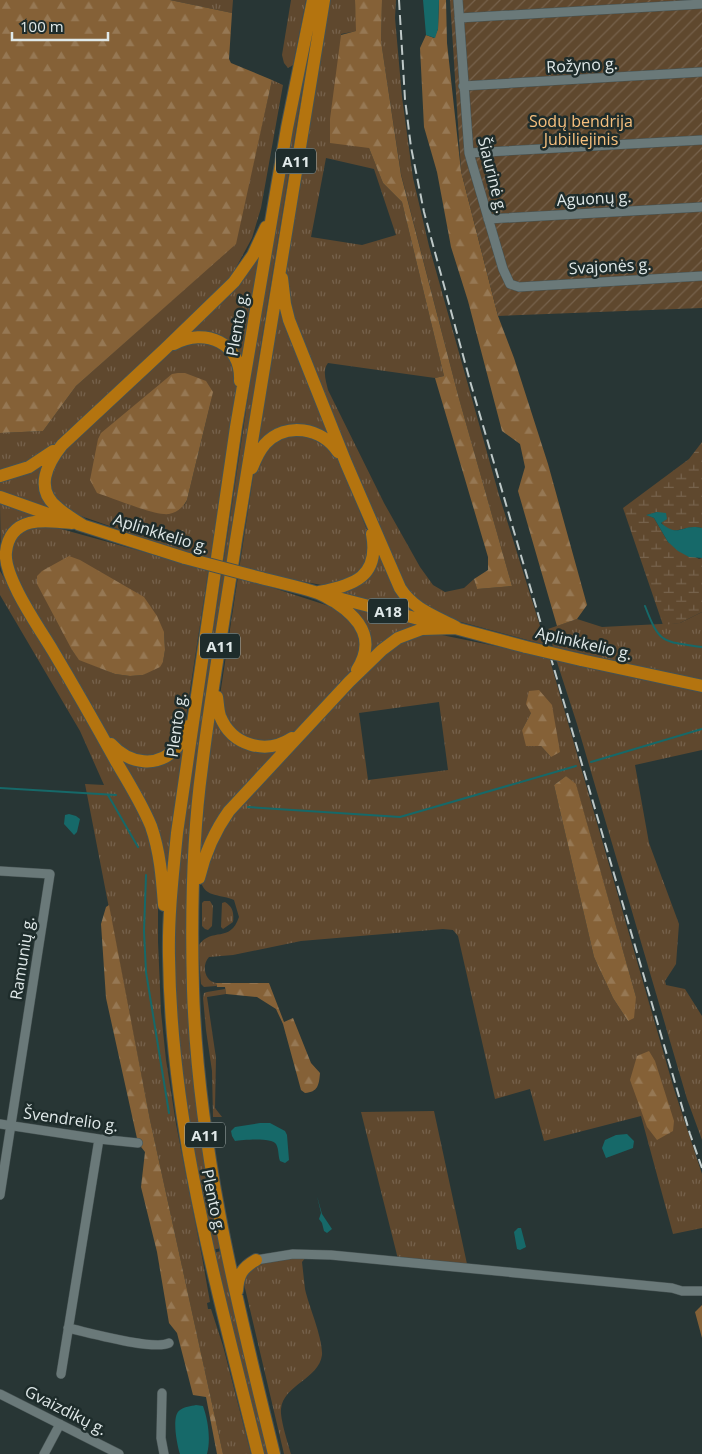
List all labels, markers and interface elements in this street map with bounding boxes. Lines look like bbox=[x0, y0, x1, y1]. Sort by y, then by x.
scale bar bbox=[12, 10, 109, 42]
text: 100 m bbox=[20, 16, 64, 36]
street label: Rožyno g. bbox=[546, 52, 618, 78]
park label: Sodų bendrija Jubiliejinis bbox=[529, 110, 633, 150]
street label: Šiaurinė g. bbox=[473, 135, 513, 215]
road number: A11 bbox=[276, 148, 316, 174]
street label: Aguonų g. bbox=[556, 185, 632, 211]
street label: Svajonės g. bbox=[568, 253, 652, 279]
street label: Plento g. bbox=[221, 290, 253, 358]
street label: Aplinkkelio g. bbox=[111, 508, 211, 558]
road number: A18 bbox=[368, 598, 408, 624]
street label: Aplinkkelio g. bbox=[534, 621, 634, 665]
road number: A11 bbox=[200, 634, 240, 658]
street label: Plento g. bbox=[161, 691, 191, 759]
street label: Ramunių g. bbox=[5, 915, 39, 1001]
street label: Švendrelio g. bbox=[22, 1101, 120, 1137]
road number: A11 bbox=[185, 1122, 225, 1148]
street label: Plento g. bbox=[196, 1167, 232, 1235]
street label: Gvaizdikų g. bbox=[21, 1380, 111, 1440]

